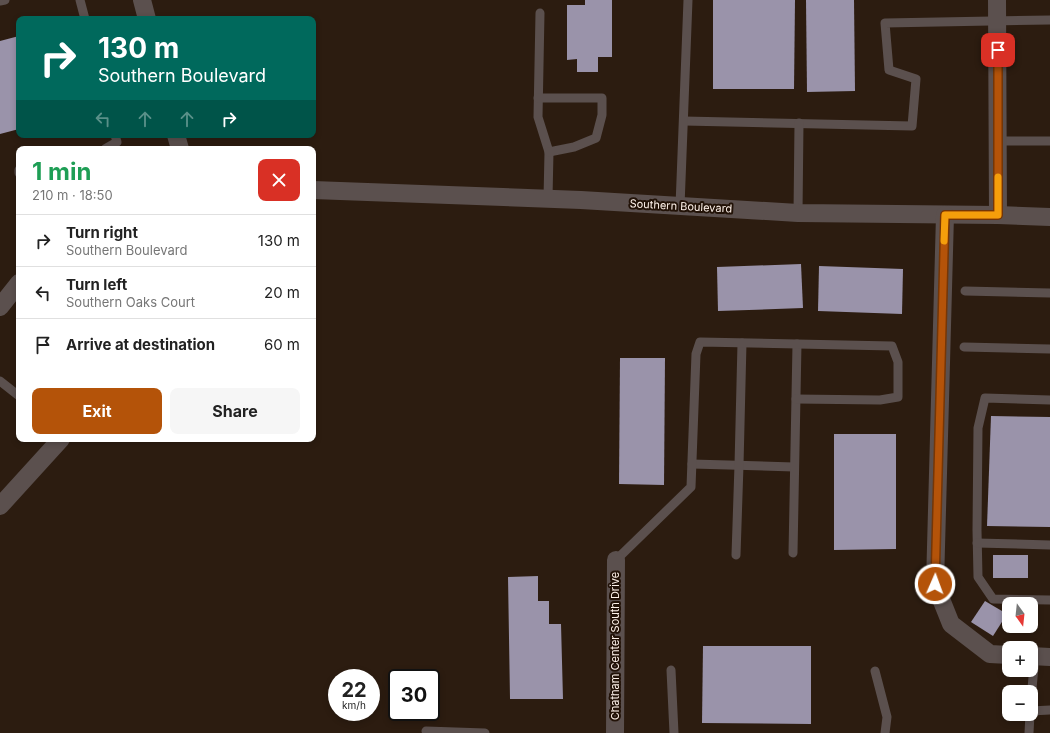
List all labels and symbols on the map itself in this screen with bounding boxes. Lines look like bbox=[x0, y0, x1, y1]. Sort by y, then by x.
pin bbox=[981, 33, 1015, 67]
street label: Southern Boulevard bbox=[629, 196, 733, 216]
position arrow bbox=[914, 563, 956, 605]
street label: Chatham Center South Drive bbox=[608, 572, 622, 720]
north arrow bbox=[1002, 597, 1038, 633]
speed limit sign: 30 bbox=[388, 669, 440, 721]

